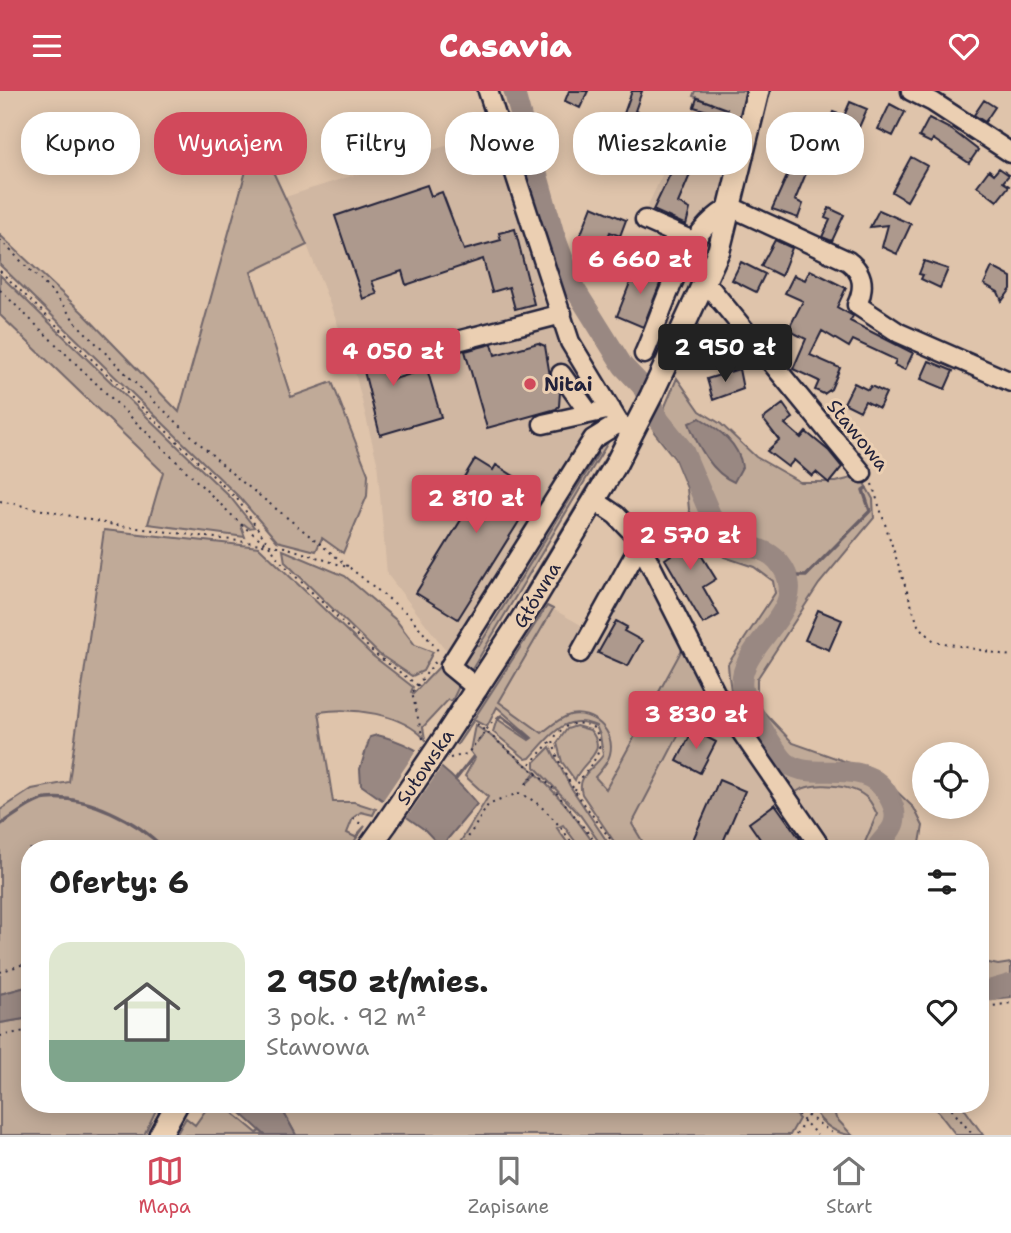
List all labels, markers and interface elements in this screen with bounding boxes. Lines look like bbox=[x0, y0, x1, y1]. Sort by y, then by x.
text: Casavia bbox=[439, 24, 572, 67]
icon: menu bbox=[28, 27, 66, 65]
icon: heart bbox=[945, 27, 983, 65]
chip: Kupno bbox=[21, 112, 140, 175]
chip: Wynajem bbox=[154, 112, 307, 175]
chip: Filtry bbox=[321, 112, 431, 175]
chip: Nowe bbox=[445, 112, 559, 175]
chip: Mieszkanie bbox=[573, 112, 752, 175]
chip: Dom bbox=[766, 112, 864, 175]
pin: 6 660 zł bbox=[568, 237, 712, 296]
text: 6 660 zł bbox=[588, 244, 692, 274]
pin: 2 950 zł bbox=[653, 324, 797, 384]
pin: 4 050 zł bbox=[321, 329, 465, 388]
text: 2 950 zł bbox=[674, 332, 776, 362]
text: 4 050 zł bbox=[342, 336, 444, 366]
place label: Nitai bbox=[544, 372, 592, 397]
marker: Nitai bbox=[522, 376, 538, 392]
street label: Stawowa bbox=[821, 394, 895, 476]
pin: 2 810 zł bbox=[404, 475, 548, 535]
text: 2 810 zł bbox=[428, 483, 524, 513]
pin: 2 570 zł bbox=[618, 512, 762, 572]
text: 2 570 zł bbox=[639, 520, 741, 550]
street label: Główna bbox=[508, 557, 567, 633]
pin: 3 830 zł bbox=[624, 691, 768, 751]
text: 3 830 zł bbox=[645, 699, 748, 729]
street label: Sułowska bbox=[390, 724, 460, 810]
map controls bbox=[912, 742, 989, 819]
button: locate bbox=[912, 742, 989, 819]
text: Oferty: 6 bbox=[49, 862, 189, 903]
icon: filters bbox=[923, 863, 961, 901]
text: 2 950 zł/mies. bbox=[266, 961, 489, 1002]
icon: home bbox=[105, 970, 189, 1054]
icon: heart bbox=[923, 993, 961, 1031]
text: 3 pok. · 92 m² bbox=[266, 1002, 427, 1032]
text: Stawowa bbox=[266, 1032, 369, 1062]
tab: Mapa bbox=[138, 1152, 191, 1219]
tab: Zapisane bbox=[468, 1152, 549, 1219]
tab: Start bbox=[826, 1152, 873, 1219]

